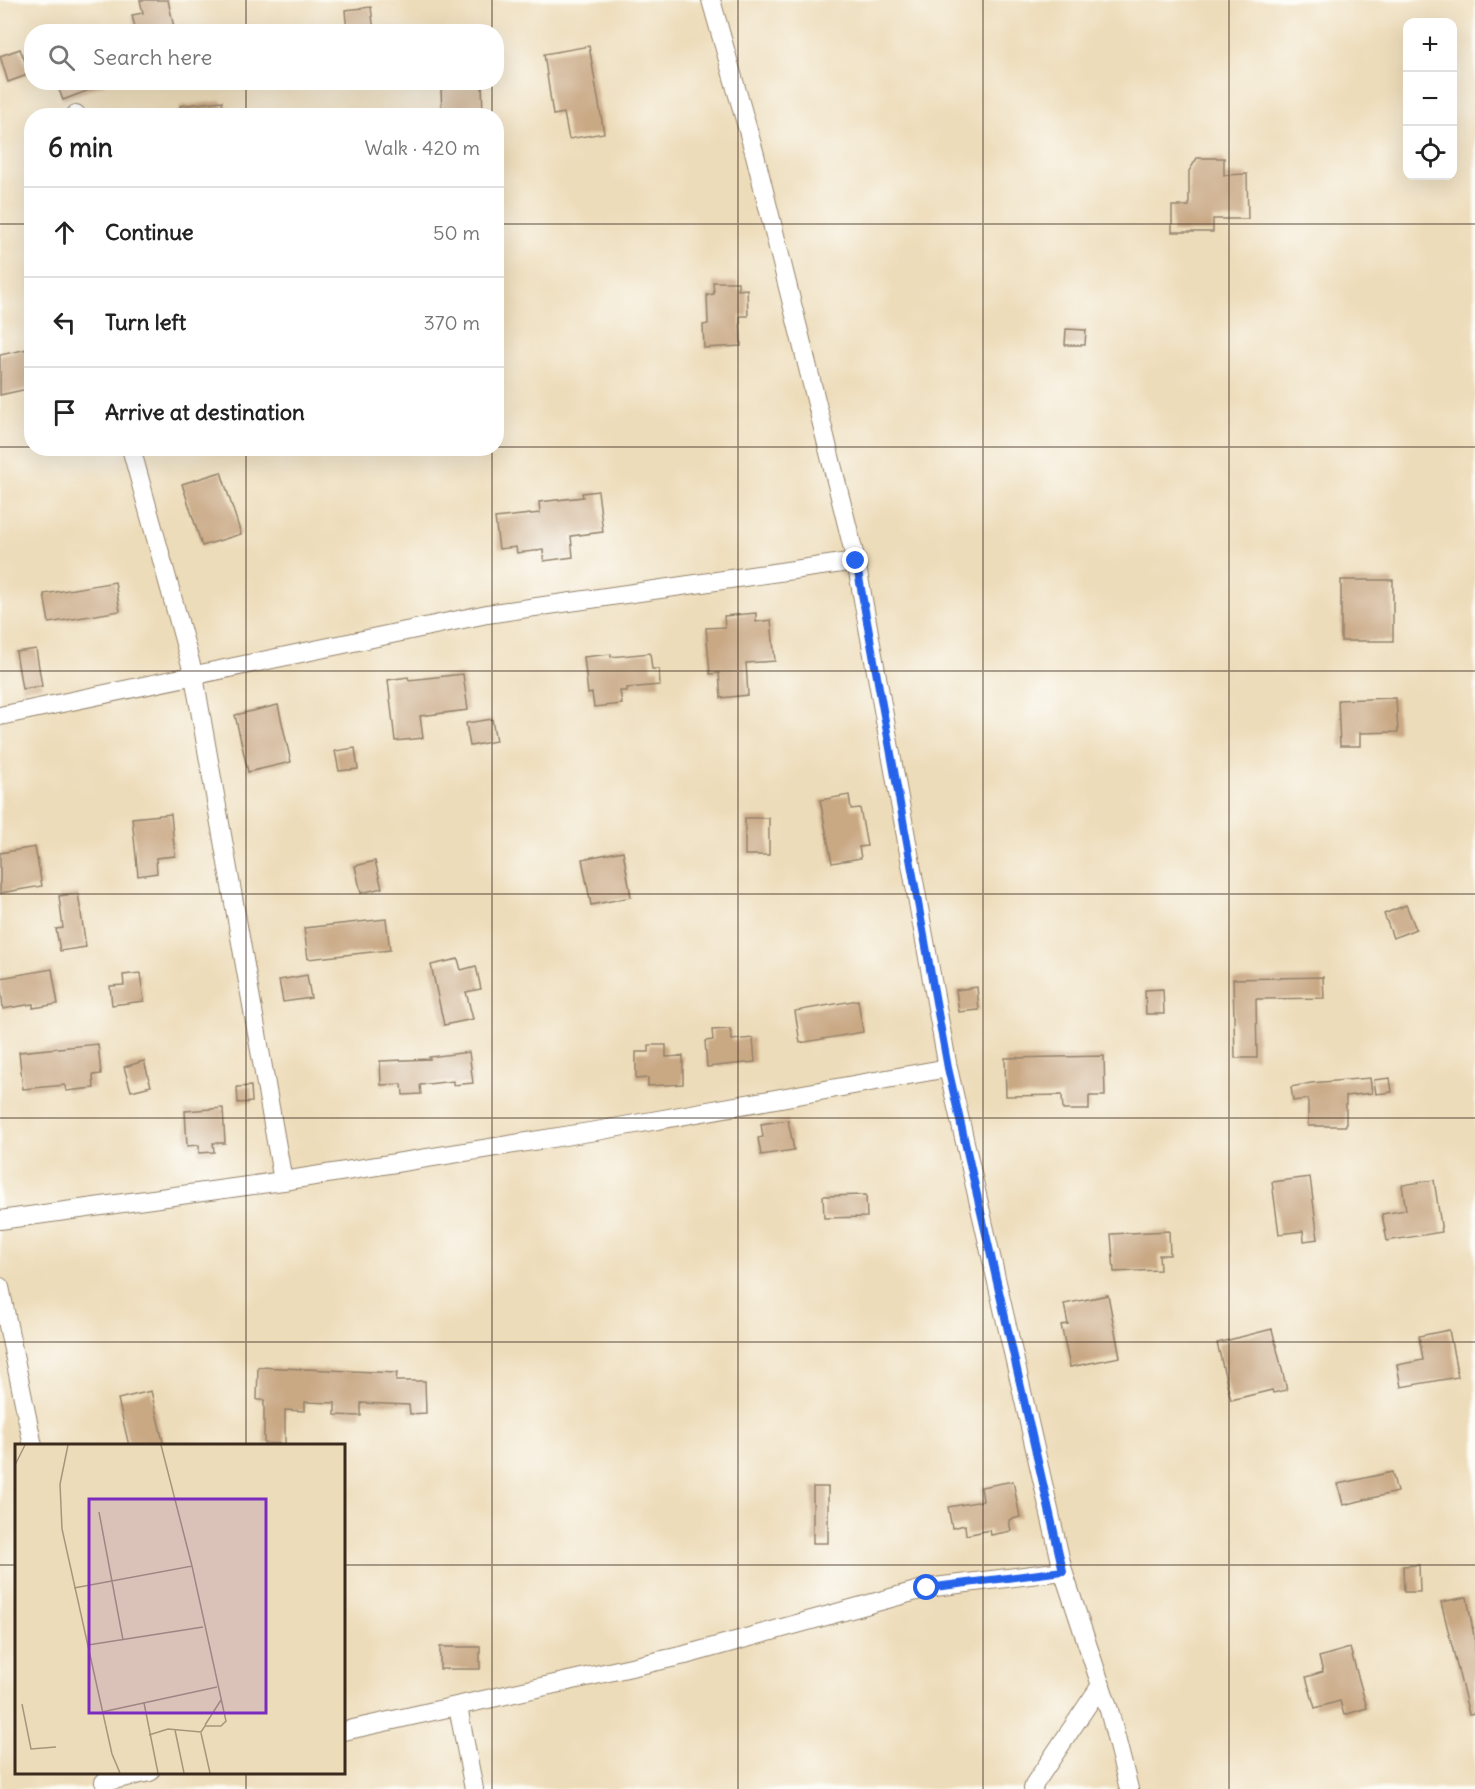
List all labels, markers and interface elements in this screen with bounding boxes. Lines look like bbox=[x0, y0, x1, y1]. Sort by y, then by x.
map controls bbox=[1403, 18, 1457, 180]
button: + bbox=[1403, 18, 1457, 72]
search box bbox=[24, 24, 504, 90]
icon: search bbox=[45, 41, 78, 74]
text: Search here bbox=[93, 43, 212, 71]
button: − bbox=[1403, 72, 1457, 126]
button: locate bbox=[1403, 126, 1457, 180]
text: 6 min bbox=[48, 131, 113, 164]
text: Walk · 420 m bbox=[364, 135, 480, 160]
icon: ahead bbox=[48, 216, 81, 249]
text: Continue bbox=[105, 218, 194, 246]
text: 50 m bbox=[433, 220, 480, 245]
icon: left bbox=[48, 306, 81, 339]
text: Turn left bbox=[105, 308, 186, 336]
text: 370 m bbox=[423, 310, 480, 335]
icon: arrive bbox=[48, 396, 81, 429]
text: Arrive at destination bbox=[105, 398, 305, 426]
route end bbox=[842, 547, 868, 573]
inset map bbox=[15, 1444, 345, 1774]
route start bbox=[913, 1574, 939, 1600]

